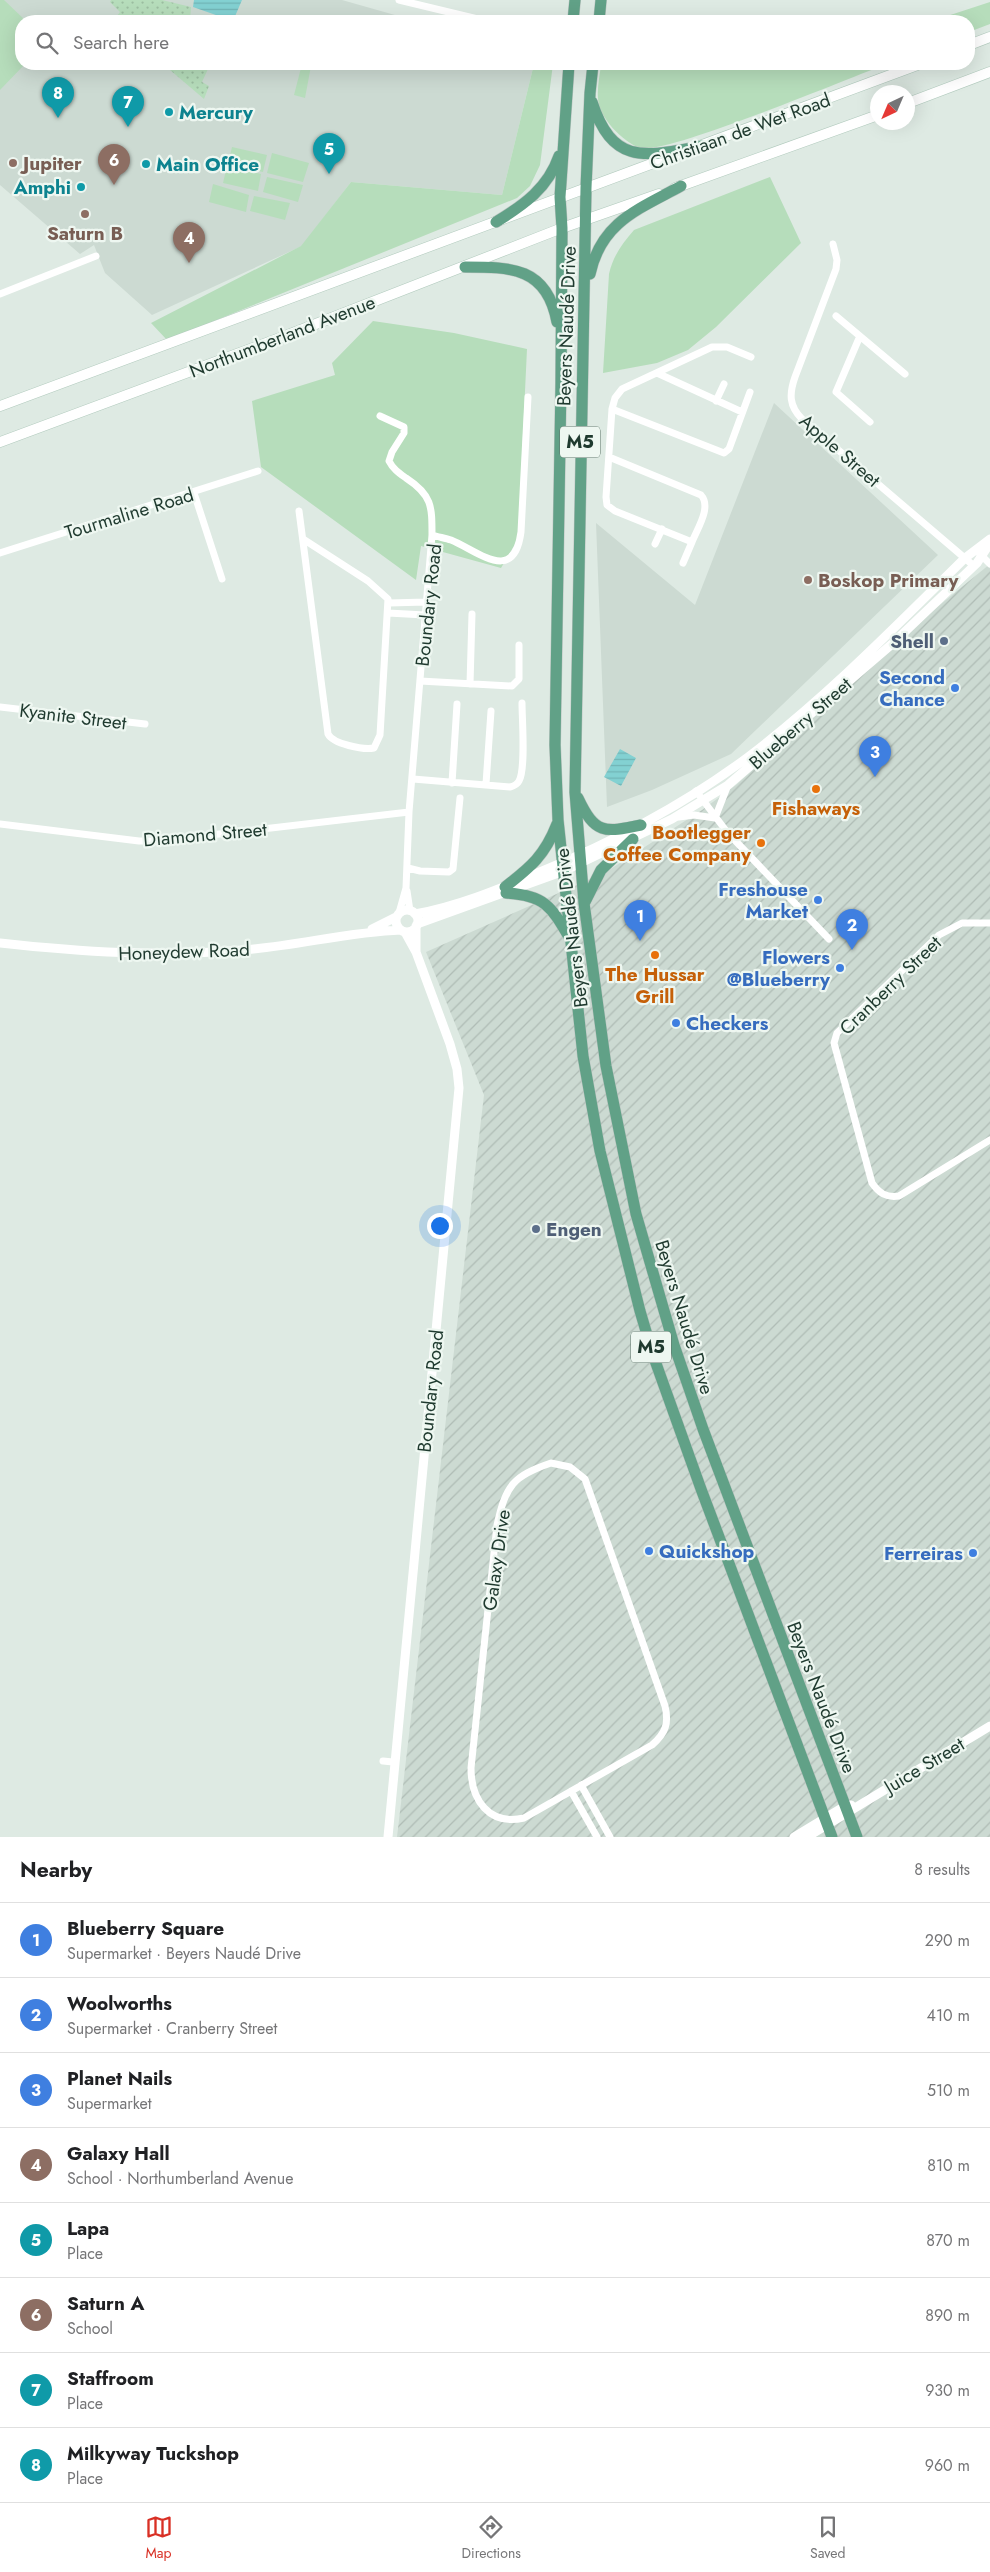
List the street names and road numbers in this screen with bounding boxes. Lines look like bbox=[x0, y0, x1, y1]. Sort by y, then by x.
street label: Christiaan de Wet Road bbox=[646, 86, 834, 177]
street label: Beyers Naudé Drive bbox=[550, 245, 583, 407]
street label: Northumberland Avenue bbox=[185, 288, 379, 384]
street label: Apple Street bbox=[793, 408, 886, 493]
road number: M5 bbox=[560, 427, 600, 458]
street label: Tourmaline Road bbox=[61, 481, 197, 546]
street label: Boundary Road bbox=[409, 542, 448, 668]
street label: Blueberry Street bbox=[743, 671, 858, 776]
street label: Kyanite Street bbox=[18, 697, 128, 737]
street label: Diamond Street bbox=[142, 816, 268, 853]
street label: Beyers Naudé Drive bbox=[548, 847, 595, 1009]
street label: Cranberry Street bbox=[833, 929, 948, 1041]
street label: Honeydew Road bbox=[118, 936, 250, 967]
street label: Beyers Naudé Drive bbox=[648, 1237, 721, 1398]
street label: Boundary Road bbox=[411, 1328, 450, 1454]
road number: M5 bbox=[631, 1331, 671, 1362]
street label: Galaxy Drive bbox=[476, 1508, 517, 1612]
street label: Beyers Naudé Drive bbox=[780, 1618, 863, 1777]
street label: Juice Street bbox=[876, 1731, 970, 1802]

